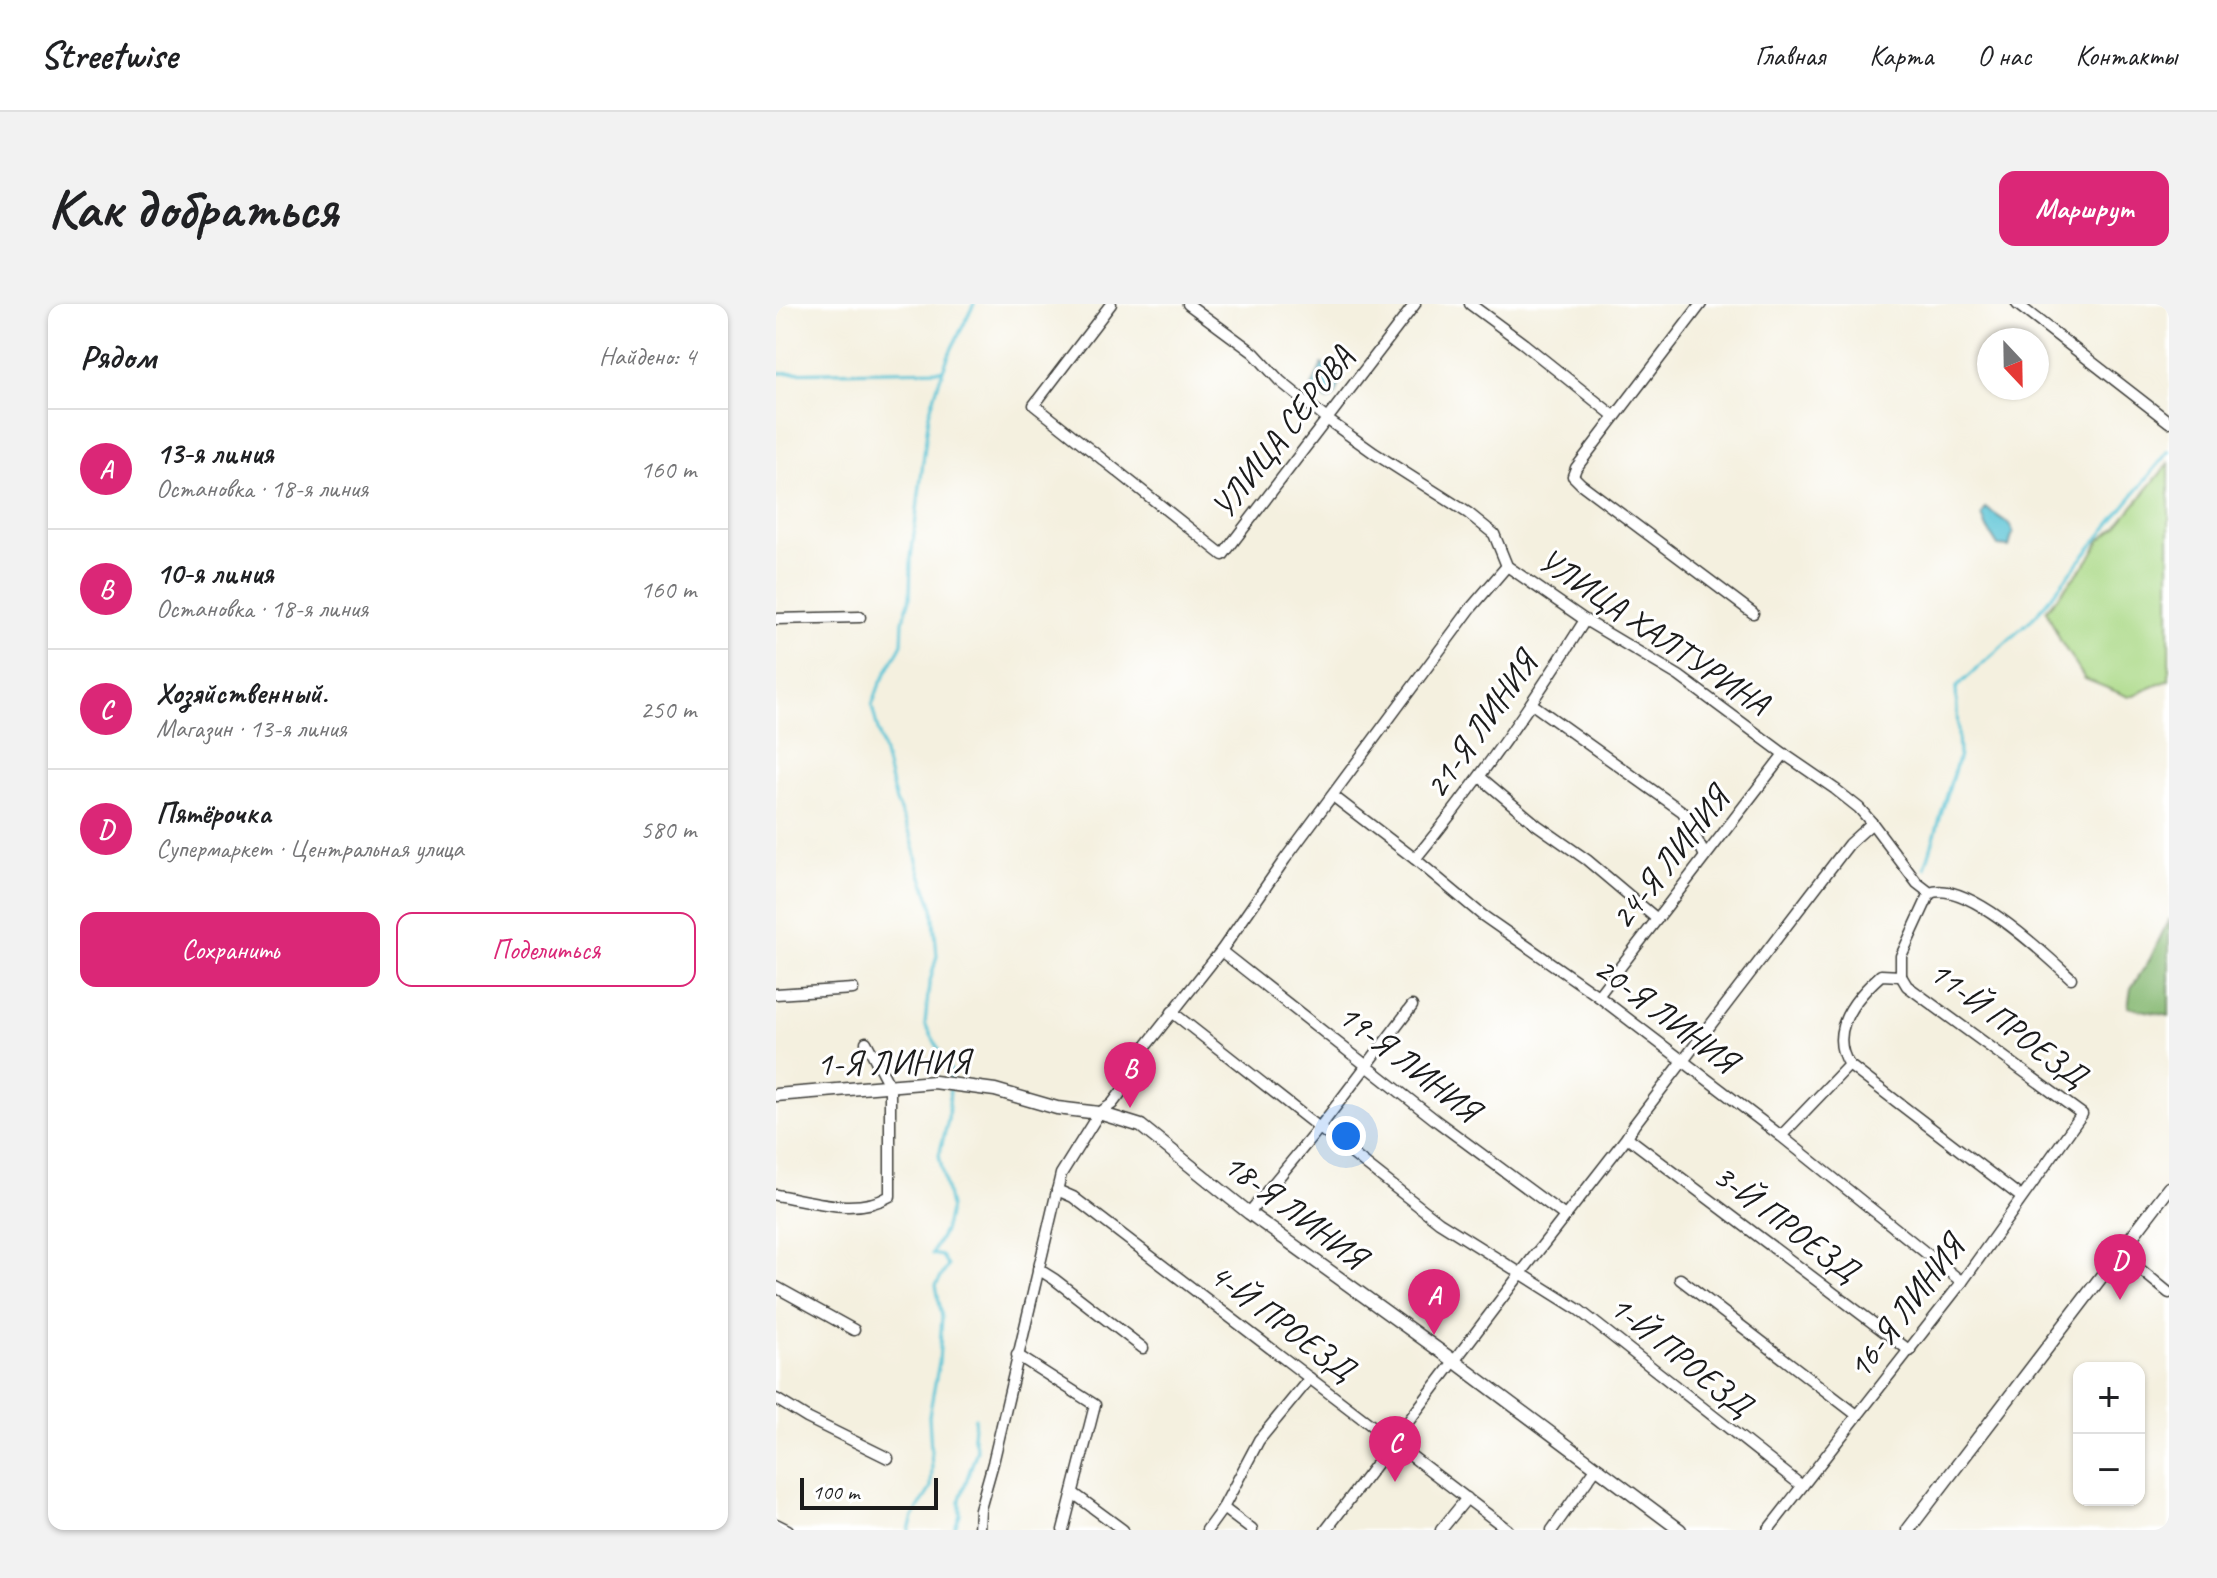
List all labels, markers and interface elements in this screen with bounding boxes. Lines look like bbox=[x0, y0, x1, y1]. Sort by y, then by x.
text: Streetwise bbox=[40, 32, 177, 79]
text: Главная bbox=[1755, 38, 1825, 73]
text: Карта bbox=[1869, 38, 1933, 73]
text: О нас bbox=[1977, 38, 2031, 73]
text: Контакты bbox=[2075, 38, 2177, 73]
button: Маршрут bbox=[1999, 171, 2169, 246]
text: Как добраться bbox=[48, 173, 338, 244]
north arrow bbox=[1977, 328, 2049, 400]
text: Рядом bbox=[80, 335, 156, 378]
street label: УЛИЦА СЕРОВА bbox=[1201, 336, 1363, 527]
text: Найдено: 4 bbox=[599, 340, 696, 373]
text: 13-я линия bbox=[156, 434, 273, 472]
text: A bbox=[99, 453, 113, 486]
text: 160 m bbox=[640, 453, 696, 486]
text: Остановка · 18-я линия bbox=[156, 472, 368, 505]
street label: УЛИЦА ХАЛТУРИНА bbox=[1530, 538, 1779, 725]
text: 10-я линия bbox=[156, 554, 273, 592]
text: B bbox=[99, 573, 113, 606]
text: 160 m bbox=[640, 573, 696, 606]
text: Остановка · 18-я линия bbox=[156, 592, 368, 625]
street label: 21-Я ЛИНИЯ bbox=[1414, 639, 1549, 806]
text: Хозяйственный. bbox=[156, 674, 327, 712]
text: C bbox=[100, 693, 112, 726]
text: 250 m bbox=[640, 693, 696, 726]
text: Магазин · 13-я линия bbox=[156, 712, 347, 745]
street label: 24-Я ЛИНИЯ bbox=[1600, 774, 1741, 937]
text: Пятёрочка bbox=[156, 794, 271, 832]
text: D bbox=[98, 813, 114, 846]
text: 580 m bbox=[640, 813, 696, 846]
text: Супермаркет · Центральная улица bbox=[156, 832, 464, 865]
button: Сохранить bbox=[80, 912, 380, 987]
button: Поделиться bbox=[396, 912, 696, 987]
street label: 20-Я ЛИНИЯ bbox=[1586, 946, 1750, 1085]
street label: 11-Й ПРОЕЗД bbox=[1921, 950, 2097, 1097]
street label: 19-Я ЛИНИЯ bbox=[1330, 993, 1493, 1134]
street label: 1-Я ЛИНИЯ bbox=[816, 1039, 975, 1085]
pin: B bbox=[1104, 1042, 1156, 1108]
your location bbox=[1326, 1116, 1366, 1156]
street label: 18-Я ЛИНИЯ bbox=[1215, 1142, 1379, 1281]
street label: 3-Й ПРОЕЗД bbox=[1705, 1154, 1869, 1292]
street label: 16-Я ЛИНИЯ bbox=[1837, 1223, 1976, 1387]
pin: D bbox=[2094, 1234, 2146, 1300]
street label: 4-Й ПРОЕЗД bbox=[1201, 1253, 1365, 1391]
pin: A bbox=[1408, 1269, 1460, 1335]
street label: 1-Й ПРОЕЗД bbox=[1601, 1285, 1763, 1427]
map controls bbox=[2073, 1362, 2145, 1506]
button: + bbox=[2073, 1362, 2145, 1434]
pin: C bbox=[1369, 1416, 1421, 1482]
button: − bbox=[2073, 1434, 2145, 1506]
scale bar bbox=[800, 1474, 938, 1510]
text: 100 m bbox=[812, 1478, 859, 1506]

